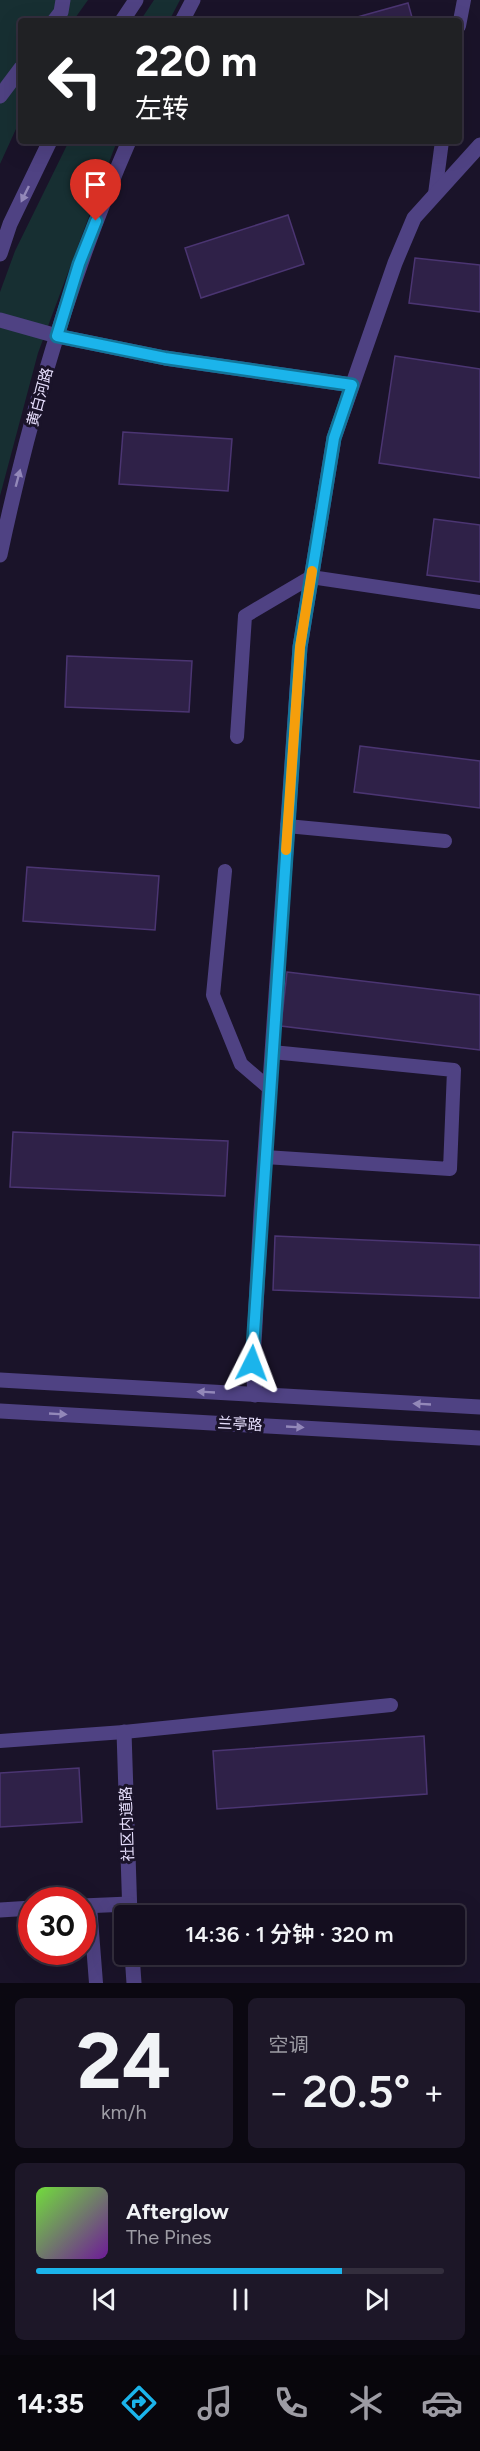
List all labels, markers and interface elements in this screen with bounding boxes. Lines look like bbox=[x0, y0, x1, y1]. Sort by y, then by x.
text: 220 m bbox=[135, 36, 257, 87]
icon: left bbox=[36, 42, 114, 120]
text: 左转 bbox=[135, 92, 189, 125]
pin bbox=[70, 159, 121, 221]
icon: arrive bbox=[79, 168, 112, 201]
one-way arrow bbox=[20, 185, 29, 202]
street label: 黄白河路 bbox=[24, 366, 56, 428]
one-way arrow bbox=[13, 469, 23, 487]
position arrow bbox=[220, 1331, 284, 1395]
one-way arrow bbox=[196, 1387, 215, 1396]
one-way arrow bbox=[412, 1399, 431, 1408]
one-way arrow bbox=[49, 1409, 68, 1419]
street label: 兰亭路 bbox=[217, 1414, 263, 1434]
one-way arrow bbox=[286, 1423, 305, 1432]
street label: 社区内道路 bbox=[117, 1786, 137, 1862]
speed limit sign: 30 bbox=[18, 1887, 96, 1965]
text: 14:36 · 1 分钟 · 320 m bbox=[185, 1921, 394, 1948]
text: 24 bbox=[76, 2014, 171, 2108]
text: 空调 bbox=[269, 2033, 309, 2057]
text: 20.5° bbox=[302, 2064, 410, 2118]
text: − bbox=[269, 2073, 289, 2112]
text: + bbox=[423, 2073, 444, 2112]
text: km/h bbox=[101, 2100, 147, 2124]
text: Afterglow bbox=[126, 2198, 229, 2225]
text: The Pines bbox=[126, 2225, 212, 2249]
icon: previous bbox=[88, 2283, 121, 2316]
icon: pause bbox=[224, 2283, 257, 2316]
icon: next bbox=[360, 2283, 393, 2316]
icon: directions bbox=[118, 2382, 160, 2424]
icon: music bbox=[194, 2382, 236, 2424]
icon: phone bbox=[270, 2382, 312, 2424]
icon: climate bbox=[345, 2382, 387, 2424]
icon: car bbox=[421, 2382, 463, 2424]
text: 14:35 bbox=[17, 2387, 84, 2420]

